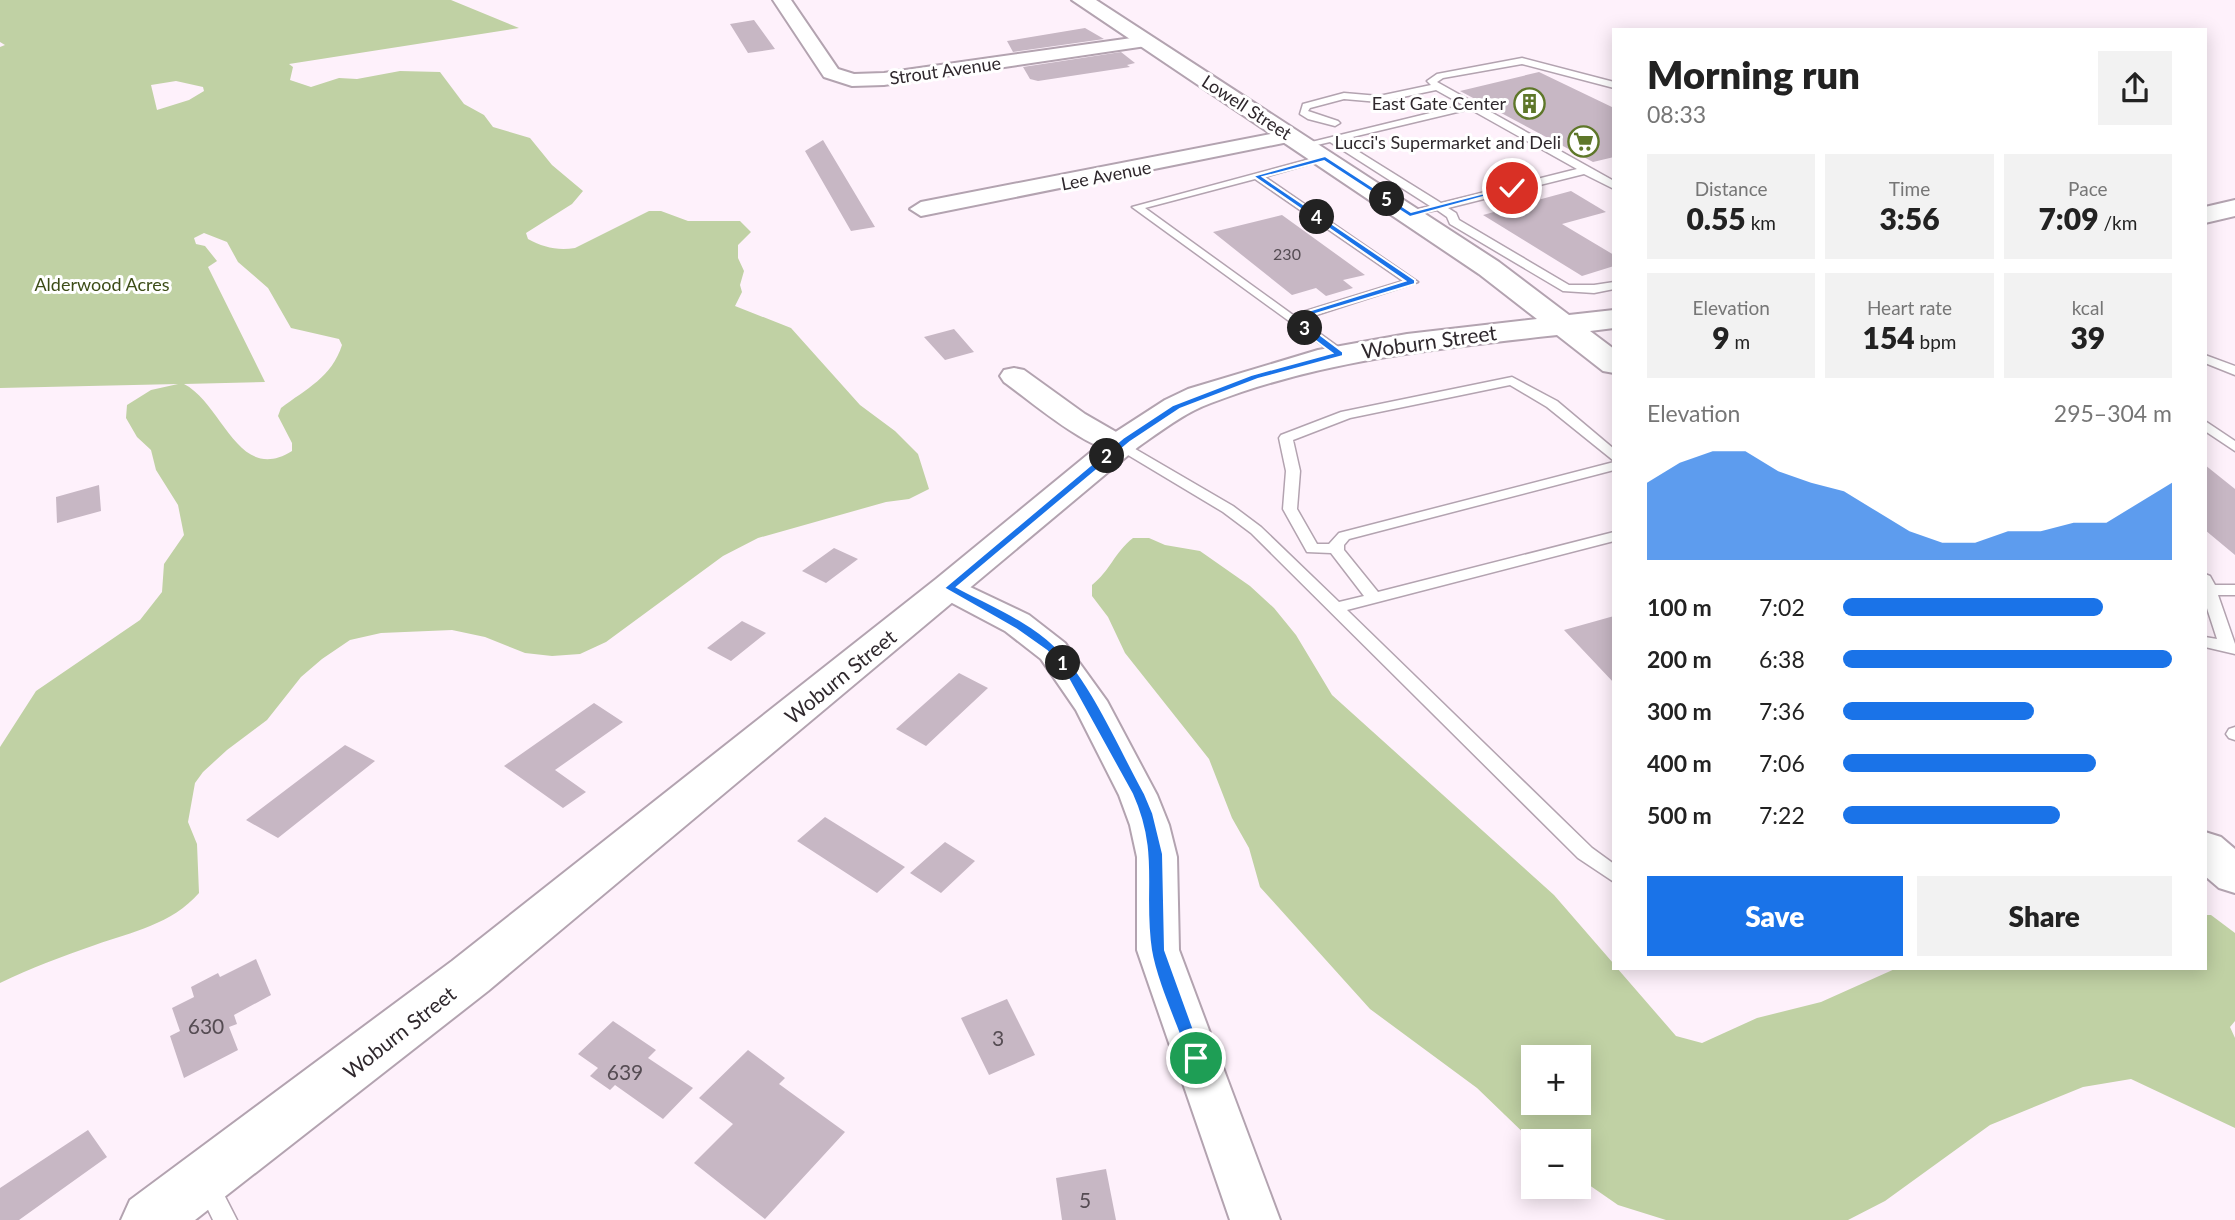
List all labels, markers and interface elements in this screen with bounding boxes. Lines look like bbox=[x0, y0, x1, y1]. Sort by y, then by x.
street label: Strout Avenue bbox=[888, 51, 1002, 89]
text: Morning run bbox=[1647, 51, 1860, 97]
button: share bbox=[2098, 51, 2172, 125]
street label: Lowell Street bbox=[1198, 70, 1296, 144]
building icon: East Gate Center bbox=[1512, 86, 1546, 120]
place label: East Gate Center bbox=[1372, 92, 1506, 114]
text: 08:33 bbox=[1647, 100, 1706, 128]
supermarket icon: Lucci's Supermarket and Deli bbox=[1567, 125, 1601, 159]
place label: Lucci's Supermarket and Deli bbox=[1334, 131, 1561, 153]
street label: Lee Avenue bbox=[1059, 156, 1153, 194]
pin bbox=[1482, 158, 1542, 218]
icon: check bbox=[1493, 169, 1531, 207]
text: Distance bbox=[1695, 177, 1768, 200]
text: Time bbox=[1889, 177, 1930, 200]
text: Pace bbox=[2068, 177, 2108, 200]
pin: 5 bbox=[1370, 182, 1404, 216]
text: 5 bbox=[1381, 187, 1392, 210]
pin: 4 bbox=[1300, 200, 1334, 234]
text: 0.55 bbox=[1686, 200, 1746, 236]
text: 3:56 bbox=[1879, 200, 1940, 236]
text: 7:09 bbox=[2038, 200, 2099, 236]
text: 4 bbox=[1311, 205, 1322, 228]
text: km bbox=[1746, 211, 1776, 234]
text: /km bbox=[2099, 211, 2137, 234]
house number: 230 bbox=[1273, 244, 1301, 263]
park label: Alderwood Acres bbox=[34, 273, 170, 295]
text: Elevation bbox=[1693, 296, 1770, 319]
text: Heart rate bbox=[1867, 296, 1952, 319]
text: kcal bbox=[2072, 296, 2104, 319]
pin: 3 bbox=[1288, 310, 1322, 346]
text: 3 bbox=[1299, 316, 1310, 339]
street label: Woburn Street bbox=[1360, 319, 1499, 363]
text: 9 bbox=[1712, 319, 1730, 355]
text: 154 bbox=[1863, 319, 1915, 355]
text: 39 bbox=[2070, 319, 2105, 355]
text: m bbox=[1730, 330, 1750, 353]
text: bpm bbox=[1915, 330, 1956, 353]
text: Elevation bbox=[1647, 399, 1740, 427]
text: 295–304 m bbox=[2054, 399, 2172, 427]
pin: 2 bbox=[1090, 438, 1124, 474]
text: 2 bbox=[1101, 444, 1112, 467]
text: 100 m bbox=[1647, 593, 1712, 621]
text: 7:02 bbox=[1759, 593, 1805, 621]
street label: Woburn Street bbox=[779, 623, 901, 728]
text: 200 m bbox=[1647, 645, 1712, 673]
text: 6:38 bbox=[1759, 645, 1805, 673]
pin: 1 bbox=[1046, 646, 1080, 680]
text: 1 bbox=[1057, 651, 1068, 674]
text: 300 m bbox=[1647, 697, 1712, 725]
text: 7:36 bbox=[1759, 697, 1805, 725]
text: 400 m bbox=[1647, 749, 1712, 777]
text: 7:06 bbox=[1759, 749, 1805, 777]
text: 500 m bbox=[1647, 801, 1712, 829]
text: 7:22 bbox=[1759, 801, 1805, 829]
button: Save bbox=[1647, 876, 1903, 956]
button: Share bbox=[1917, 876, 2172, 956]
street label: Woburn Street bbox=[338, 980, 461, 1084]
house number: 630 bbox=[188, 1013, 224, 1038]
house number: 3 bbox=[992, 1025, 1004, 1050]
pin bbox=[1166, 1028, 1226, 1088]
icon: arrive bbox=[1177, 1039, 1215, 1077]
map controls bbox=[1521, 1045, 1591, 1199]
button: + bbox=[1521, 1045, 1591, 1115]
house number: 639 bbox=[607, 1059, 643, 1084]
button: − bbox=[1521, 1129, 1591, 1199]
house number: 5 bbox=[1079, 1187, 1091, 1212]

